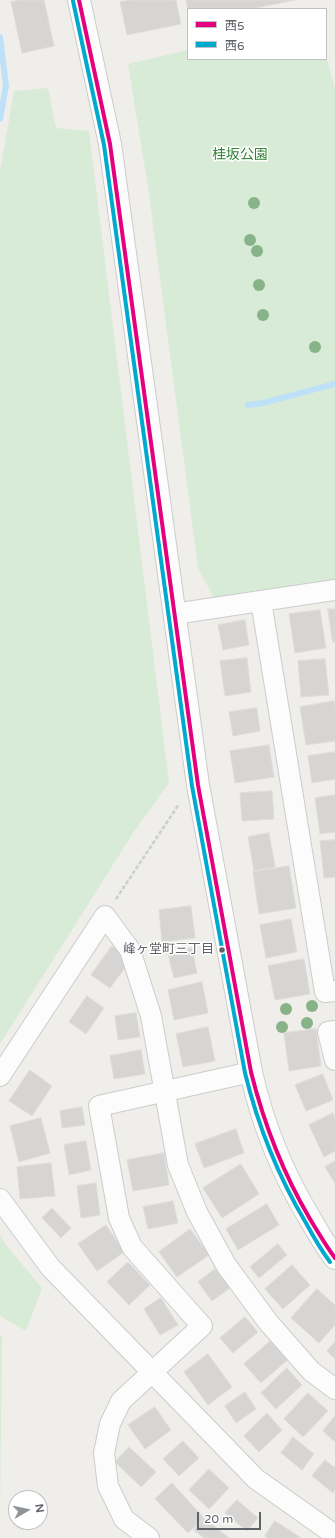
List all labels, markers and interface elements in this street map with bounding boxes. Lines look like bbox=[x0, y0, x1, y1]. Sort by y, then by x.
legend bbox=[187, 8, 327, 60]
text: 西5 bbox=[225, 19, 245, 33]
text: 西6 bbox=[225, 39, 245, 53]
park label: 桂坂公園 bbox=[212, 147, 268, 163]
place label: 峰ヶ堂町三丁目 bbox=[123, 942, 214, 958]
marker: 峰ヶ堂町三丁目 bbox=[217, 945, 227, 955]
north arrow bbox=[8, 1490, 48, 1530]
text: N bbox=[32, 1503, 46, 1514]
scale bar bbox=[199, 1504, 263, 1530]
text: 20 m bbox=[204, 1512, 233, 1526]

